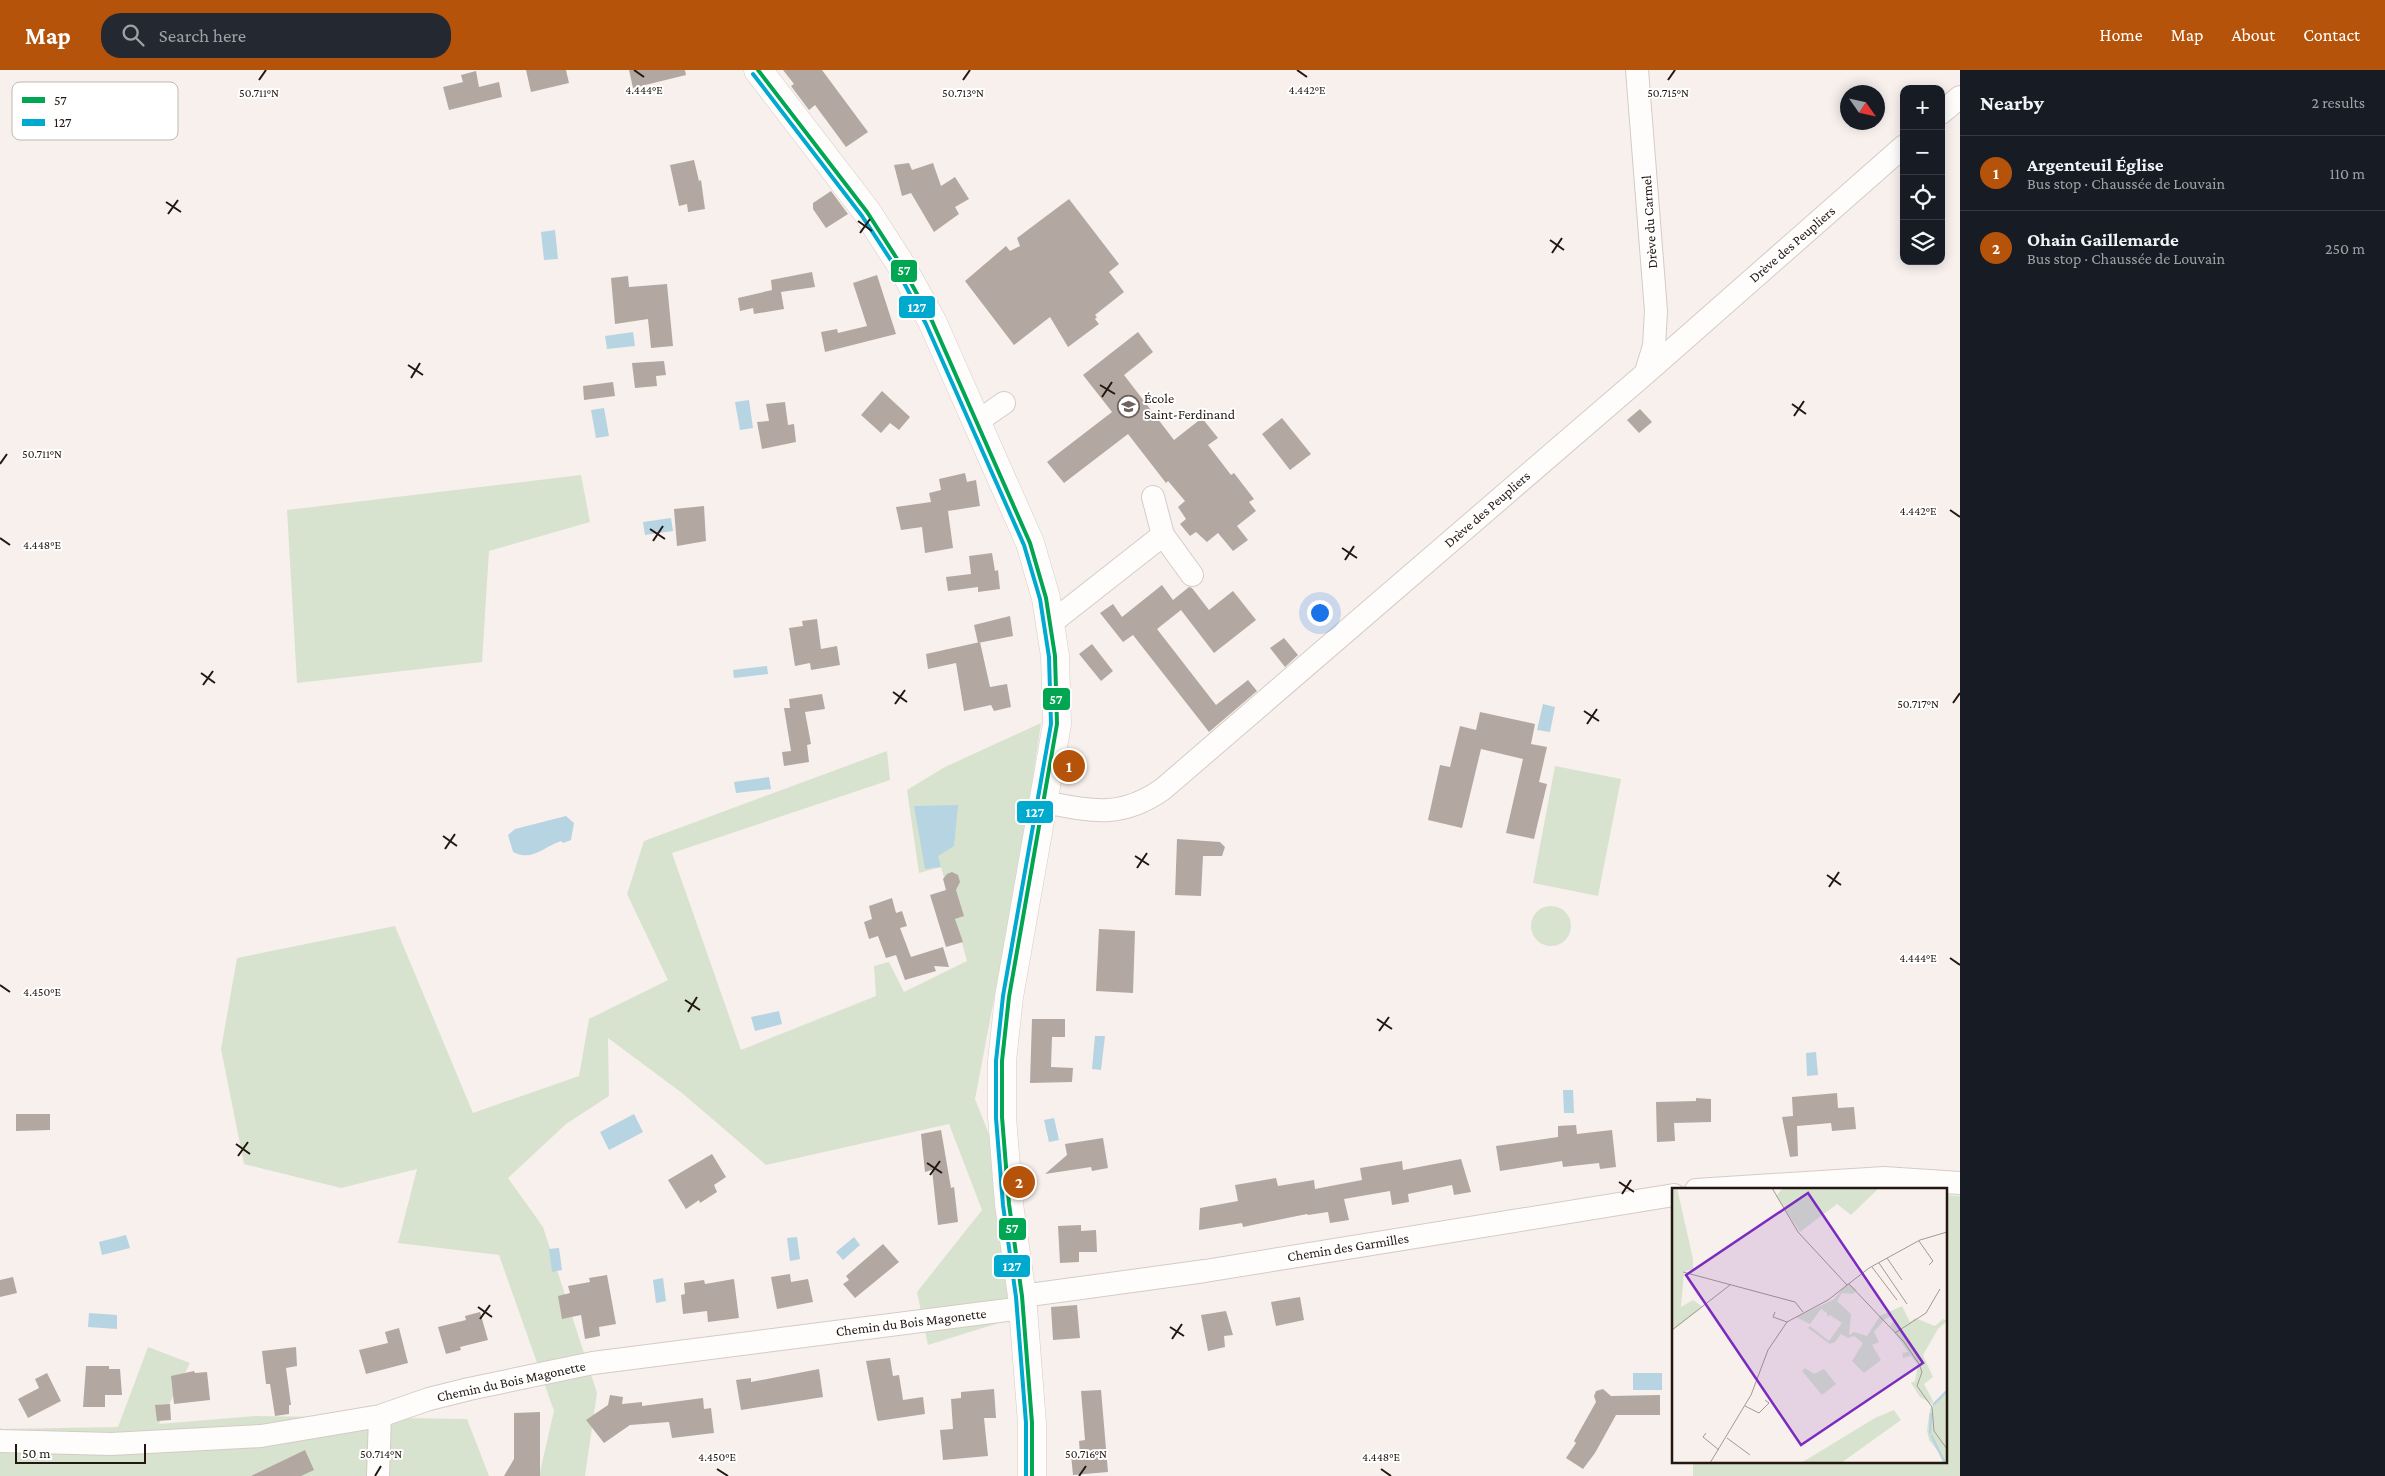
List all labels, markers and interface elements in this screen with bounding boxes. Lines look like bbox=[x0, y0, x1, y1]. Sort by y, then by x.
search box bbox=[101, 13, 451, 58]
icon: search bbox=[119, 21, 147, 49]
text: Map bbox=[25, 22, 71, 49]
text: Search here bbox=[159, 25, 246, 46]
text: Home bbox=[2100, 25, 2143, 45]
text: Map bbox=[2171, 25, 2203, 45]
text: About bbox=[2231, 25, 2275, 45]
text: Contact bbox=[2303, 25, 2360, 45]
legend bbox=[12, 82, 178, 140]
text: 4.444°E bbox=[625, 83, 663, 97]
text: 4.442°E bbox=[1289, 83, 1326, 97]
north arrow bbox=[1840, 85, 1885, 130]
map controls bbox=[1900, 85, 1945, 265]
button: + bbox=[1900, 85, 1945, 130]
text: 50.711°N bbox=[239, 86, 279, 100]
text: 50.713°N bbox=[942, 86, 984, 100]
text: 50.715°N bbox=[1647, 86, 1689, 100]
text: Nearby bbox=[1980, 91, 2044, 115]
text: 57 bbox=[54, 92, 67, 108]
text: 2 results bbox=[2312, 94, 2365, 111]
text: 127 bbox=[54, 114, 72, 130]
button: − bbox=[1900, 130, 1945, 175]
text: Argenteuil Église bbox=[2027, 154, 2164, 175]
text: 1 bbox=[1993, 165, 1999, 182]
text: 110 m bbox=[2329, 165, 2365, 182]
street label: Drève du Carmel bbox=[1638, 175, 1660, 269]
button: locate bbox=[1900, 175, 1945, 220]
text: Bus stop · Chaussée de Louvain bbox=[2027, 175, 2225, 192]
street label: Drève des Peupliers bbox=[1746, 202, 1838, 286]
button: layers bbox=[1900, 220, 1945, 265]
text: Ohain Gaillemarde bbox=[2027, 229, 2179, 250]
text: 2 bbox=[1992, 240, 2000, 257]
text: 250 m bbox=[2325, 240, 2365, 257]
text: Bus stop · Chaussée de Louvain bbox=[2027, 250, 2225, 267]
line badge: 57 bbox=[890, 259, 918, 283]
text: 57 bbox=[897, 262, 911, 278]
line badge: 127 bbox=[898, 295, 936, 319]
text: 127 bbox=[908, 299, 927, 315]
place label: École Saint-Ferdinand bbox=[1144, 390, 1236, 422]
school or university icon: École Saint-Ferdinand bbox=[1116, 394, 1140, 418]
text: 50.711°N bbox=[22, 447, 62, 461]
street label: Drève des Peupliers bbox=[1441, 467, 1533, 551]
text: 4.442°E bbox=[1900, 504, 1937, 518]
text: 4.448°E bbox=[23, 538, 61, 552]
your location bbox=[1307, 600, 1333, 626]
line badge: 57 bbox=[1042, 687, 1071, 711]
text: 57 bbox=[1049, 691, 1063, 707]
text: 50.717°N bbox=[1897, 697, 1939, 711]
pin: 1 bbox=[1053, 747, 1085, 785]
line badge: 127 bbox=[1016, 800, 1054, 824]
text: 127 bbox=[1026, 804, 1045, 820]
text: 4.444°E bbox=[1899, 951, 1937, 965]
text: 4.450°E bbox=[23, 985, 61, 999]
pin: 2 bbox=[1003, 1163, 1035, 1201]
inset map bbox=[1672, 1188, 1948, 1464]
line badge: 57 bbox=[998, 1217, 1027, 1241]
text: 57 bbox=[1005, 1220, 1019, 1236]
street label: Chemin des Garmilles bbox=[1286, 1229, 1410, 1265]
line badge: 127 bbox=[993, 1254, 1031, 1278]
text: 127 bbox=[1003, 1258, 1022, 1274]
street label: Chemin du Bois Magonette bbox=[835, 1305, 987, 1339]
street label: Chemin du Bois Magonette bbox=[435, 1357, 587, 1405]
scale bar bbox=[15, 1441, 146, 1464]
text: 50 m bbox=[22, 1445, 50, 1461]
text: 50.714°N bbox=[360, 1447, 402, 1461]
text: 50.716°N bbox=[1065, 1447, 1107, 1461]
text: 4.450°E bbox=[698, 1450, 736, 1464]
text: 4.448°E bbox=[1362, 1450, 1400, 1464]

